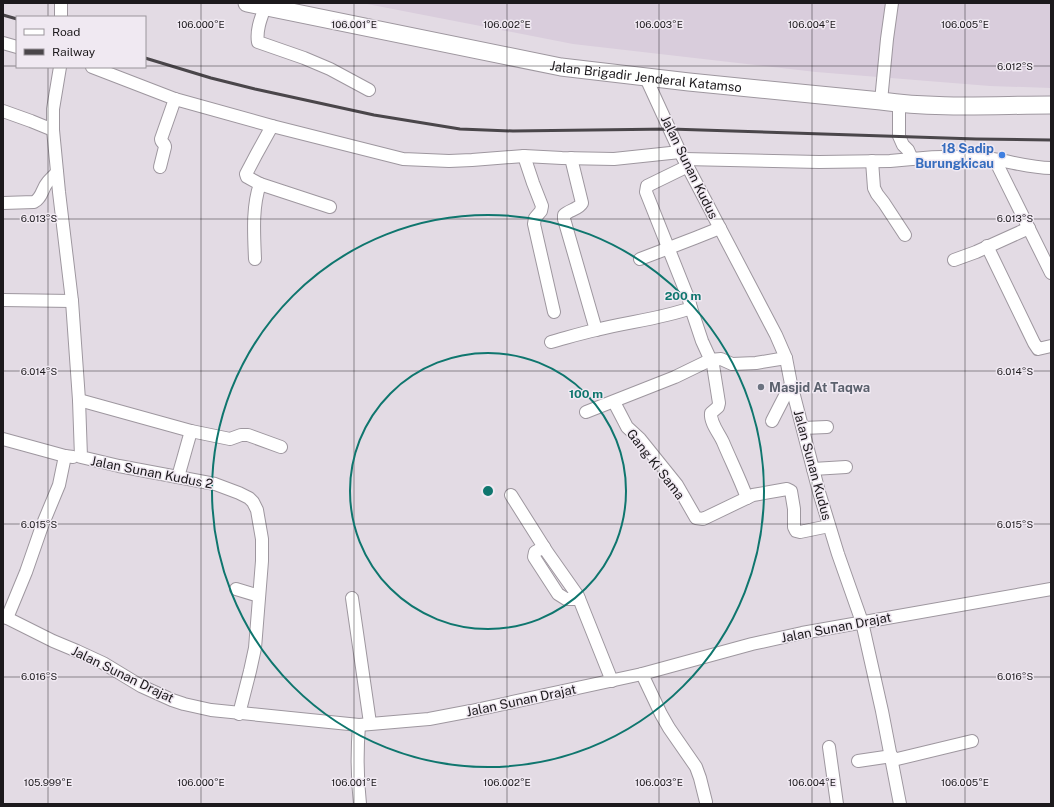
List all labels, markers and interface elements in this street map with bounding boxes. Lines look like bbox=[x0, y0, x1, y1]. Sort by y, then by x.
legend bbox=[16, 16, 146, 68]
text: 106.000°E bbox=[177, 18, 225, 30]
text: 106.001°E bbox=[331, 18, 377, 30]
text: 106.002°E bbox=[483, 18, 531, 30]
text: 106.003°E bbox=[635, 18, 683, 30]
text: 106.004°E bbox=[788, 18, 836, 30]
text: 106.005°E bbox=[941, 18, 989, 30]
text: Road bbox=[52, 25, 80, 39]
text: Railway bbox=[52, 45, 96, 59]
street label: Jalan Brigadir Jenderal Katamso bbox=[549, 58, 743, 95]
text: 6.012°S bbox=[997, 60, 1033, 72]
street label: Jalan Sunan Kudus bbox=[658, 113, 721, 222]
place label: 18 Sadip Burungkicau bbox=[915, 141, 994, 171]
marker: 18 Sadip Burungkicau bbox=[997, 150, 1007, 160]
text: 6.013°S bbox=[21, 212, 57, 224]
text: 6.013°S bbox=[997, 212, 1033, 224]
text: 200 m bbox=[665, 289, 701, 303]
text: 6.014°S bbox=[21, 365, 57, 377]
text: 6.014°S bbox=[997, 365, 1033, 377]
place label: Masjid At Taqwa bbox=[769, 380, 870, 395]
marker: Masjid At Taqwa bbox=[756, 382, 766, 392]
text: 100 m bbox=[569, 387, 603, 401]
street label: Jalan Sunan Kudus bbox=[791, 408, 834, 522]
street label: Gang Ki Sama bbox=[624, 426, 688, 502]
street label: Jalan Sunan Kudus 2 bbox=[89, 453, 215, 492]
centre of rings bbox=[481, 484, 495, 498]
text: 6.015°S bbox=[21, 518, 57, 530]
text: 6.015°S bbox=[997, 518, 1033, 530]
street label: Jalan Sunan Drajat bbox=[780, 609, 893, 646]
street label: Jalan Sunan Drajat bbox=[69, 643, 176, 706]
text: 6.016°S bbox=[21, 670, 57, 682]
text: 6.016°S bbox=[997, 670, 1033, 682]
street label: Jalan Sunan Drajat bbox=[465, 682, 577, 719]
text: 105.999°E bbox=[24, 776, 72, 788]
text: 106.000°E bbox=[177, 776, 225, 788]
text: 106.001°E bbox=[331, 776, 377, 788]
text: 106.002°E bbox=[483, 776, 531, 788]
text: 106.003°E bbox=[635, 776, 683, 788]
text: 106.004°E bbox=[788, 776, 836, 788]
text: 106.005°E bbox=[941, 776, 989, 788]

